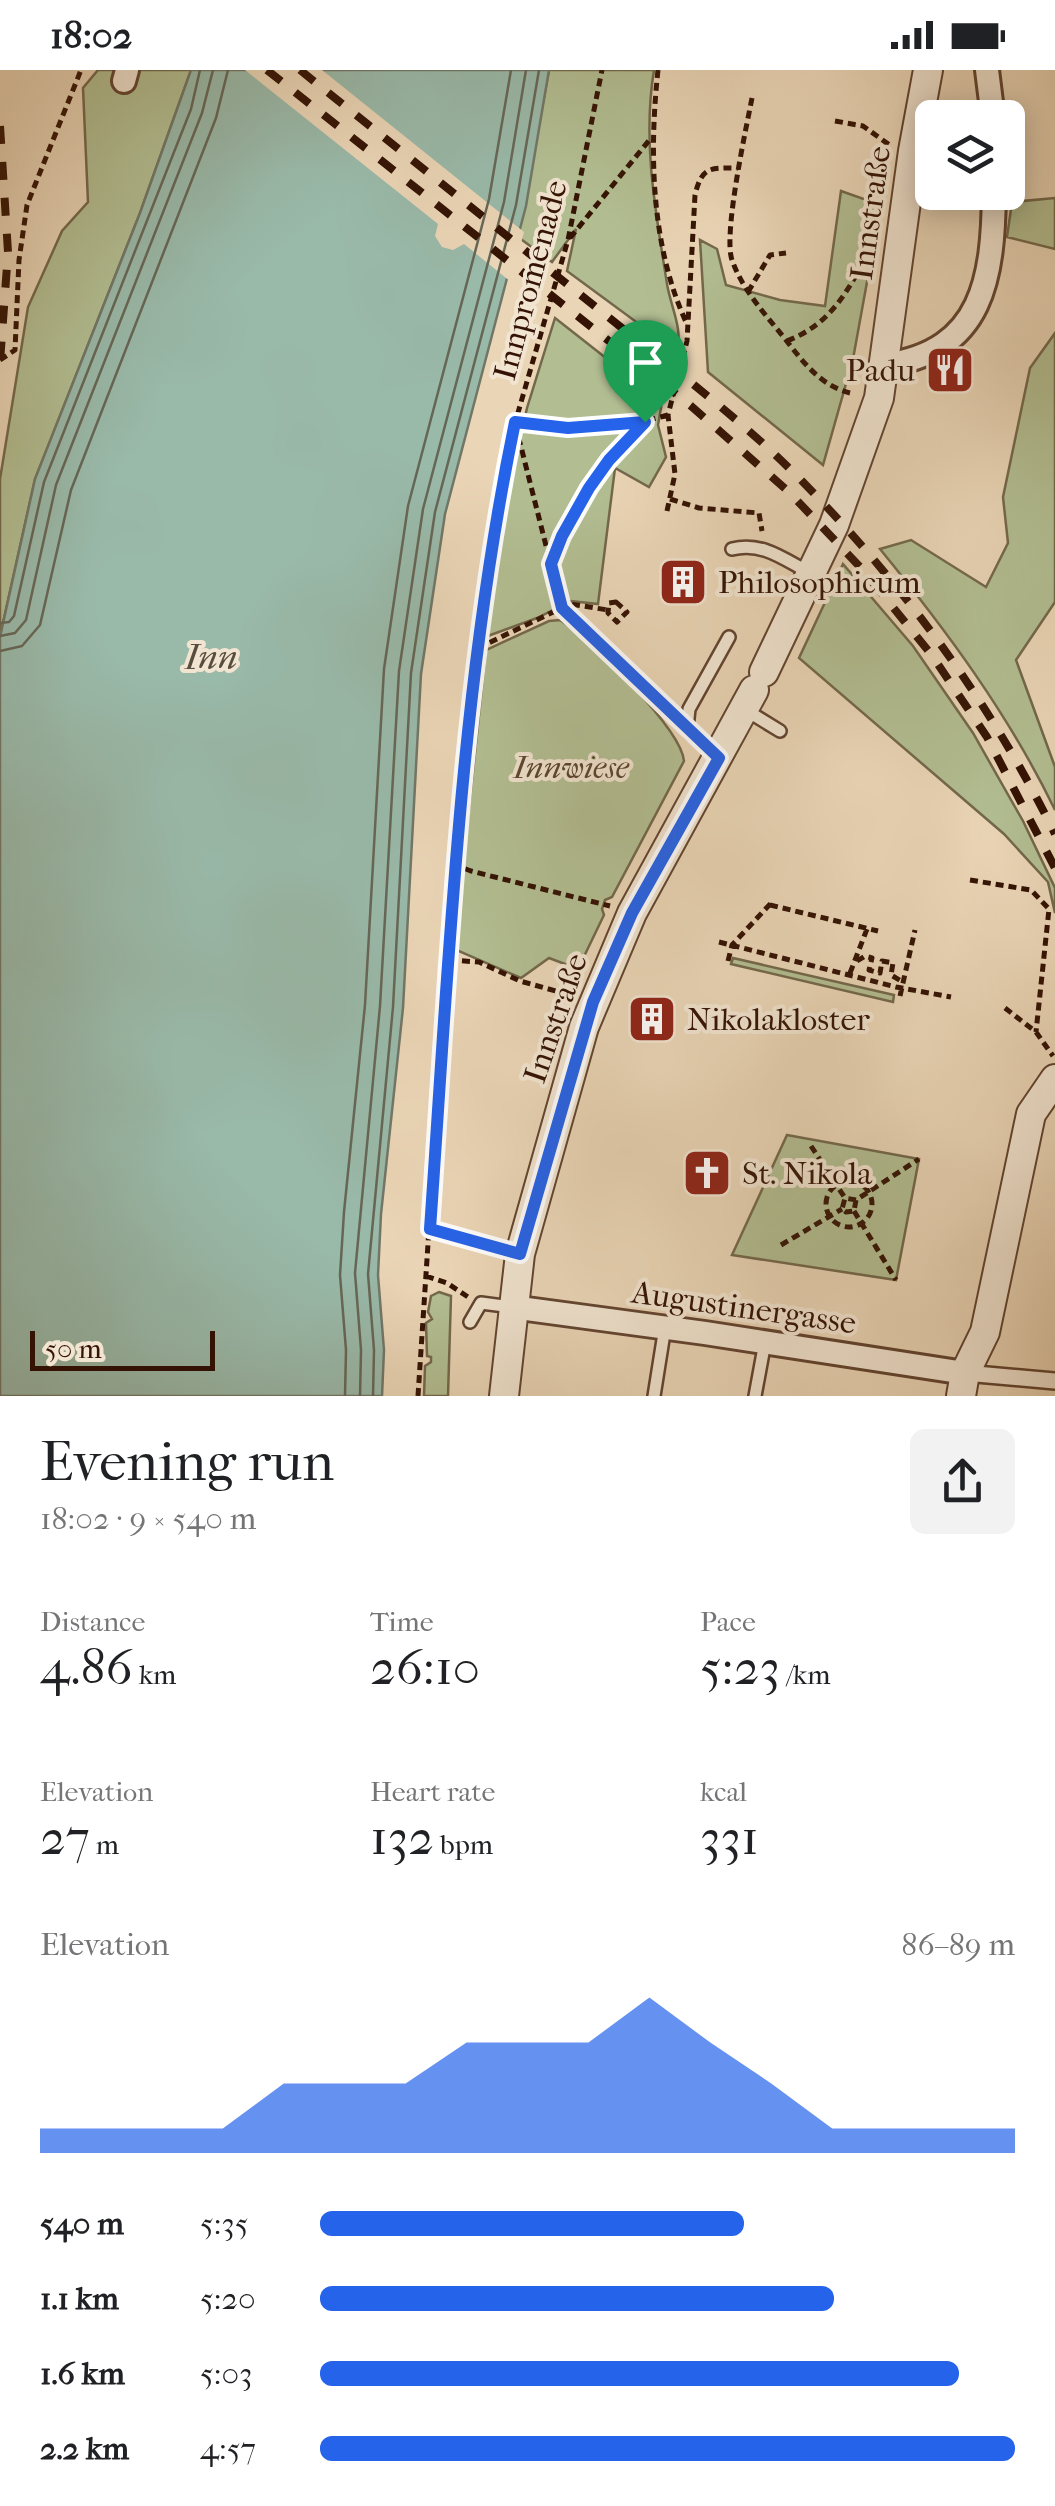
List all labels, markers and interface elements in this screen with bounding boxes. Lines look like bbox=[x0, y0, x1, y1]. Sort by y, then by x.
text: 18:02 bbox=[50, 13, 132, 58]
map controls bbox=[915, 100, 1025, 210]
button: layers bbox=[915, 100, 1025, 210]
street label: Innstraße bbox=[843, 144, 898, 282]
street label: Innpromenade bbox=[486, 176, 575, 384]
pin bbox=[603, 320, 688, 423]
icon: arrive bbox=[618, 335, 673, 390]
restaurant icon: Padu bbox=[924, 344, 976, 396]
place label: Padu bbox=[846, 352, 915, 389]
building icon: Philosophicum bbox=[657, 556, 709, 608]
place label: Philosophicum bbox=[718, 564, 921, 601]
water label: Inn bbox=[184, 637, 237, 678]
park label: Innwiese bbox=[512, 749, 630, 786]
street label: Innstraße bbox=[516, 948, 595, 1088]
building icon: Nikolakloster bbox=[626, 993, 678, 1045]
place label: Nikolakloster bbox=[687, 1001, 870, 1038]
church icon: St. Nikola bbox=[681, 1147, 733, 1199]
place label: St. Nikola bbox=[742, 1155, 873, 1192]
street label: Augustinergasse bbox=[627, 1273, 859, 1342]
scale bar bbox=[30, 1326, 215, 1370]
text: 50 m bbox=[45, 1332, 102, 1365]
button: share bbox=[910, 1429, 1015, 1534]
text: Evening run bbox=[40, 1430, 334, 1494]
text: 18:02 · 9 × 540 m bbox=[40, 1500, 256, 1537]
text: Distance bbox=[40, 1605, 145, 1638]
text: Time bbox=[370, 1605, 434, 1638]
text: Pace bbox=[700, 1605, 756, 1638]
text: 4.86 bbox=[40, 1638, 133, 1697]
text: 26:10 bbox=[370, 1638, 480, 1697]
text: 5:23 bbox=[700, 1638, 780, 1697]
text: km bbox=[133, 1658, 176, 1691]
text: /km bbox=[780, 1658, 830, 1691]
text: Elevation bbox=[40, 1775, 153, 1808]
text: Heart rate bbox=[370, 1775, 495, 1808]
text: kcal bbox=[700, 1775, 747, 1808]
text: 27 bbox=[40, 1808, 90, 1867]
text: 132 bbox=[370, 1808, 434, 1867]
text: 331 bbox=[700, 1808, 759, 1867]
text: m bbox=[90, 1828, 119, 1861]
text: bpm bbox=[434, 1828, 493, 1861]
text: Elevation bbox=[40, 1926, 169, 1963]
text: 86–89 m bbox=[901, 1926, 1015, 1963]
text: 540 m bbox=[40, 2205, 124, 2242]
text: 5:35 bbox=[200, 2205, 249, 2242]
text: 1.1 km bbox=[40, 2280, 119, 2317]
text: 5:20 bbox=[200, 2280, 256, 2317]
text: 1.6 km bbox=[40, 2355, 125, 2392]
text: 5:03 bbox=[200, 2355, 252, 2392]
text: 2.2 km bbox=[40, 2430, 129, 2467]
text: 4:57 bbox=[200, 2430, 256, 2467]

